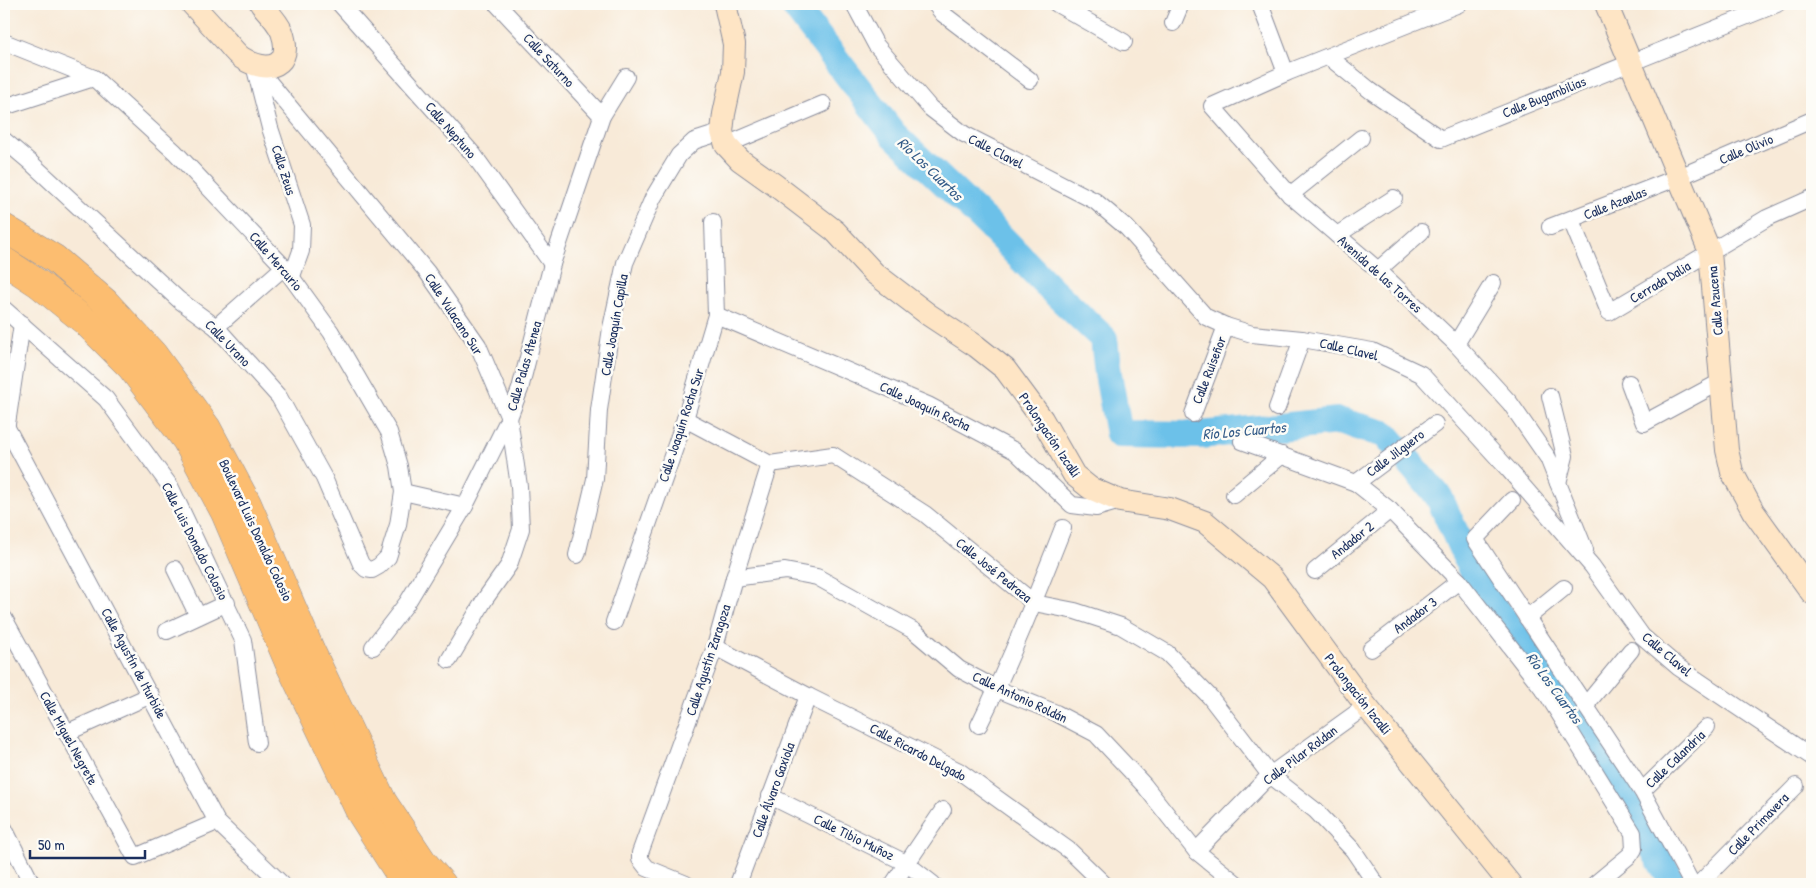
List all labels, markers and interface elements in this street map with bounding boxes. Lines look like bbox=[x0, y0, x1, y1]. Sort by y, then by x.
street label: Calle Saturno bbox=[519, 28, 580, 91]
street label: Calle Bugambilias bbox=[1499, 71, 1589, 123]
street label: Calle Neptuno bbox=[421, 97, 482, 163]
street label: Calle Clavel bbox=[965, 129, 1027, 173]
street label: Calle Olivio bbox=[1716, 129, 1776, 168]
water label: Río Los Cuartos bbox=[893, 132, 969, 206]
street label: Calle Zeus bbox=[267, 142, 301, 197]
street label: Calle Azaelas bbox=[1580, 181, 1649, 224]
street label: Calle Mercurio bbox=[245, 227, 308, 295]
street label: Avenida de las Torres bbox=[1334, 231, 1427, 317]
street label: Cerrada Dalia bbox=[1626, 256, 1694, 307]
street label: Calle Azucena bbox=[1702, 265, 1727, 336]
street label: Calle Vulacano Sur bbox=[421, 269, 488, 359]
street label: Calle Joaquín Capilla bbox=[595, 272, 633, 377]
street label: Calle Urano bbox=[201, 315, 256, 371]
street label: Calle Palas Atenea bbox=[502, 318, 546, 413]
street label: Calle Ruiseñor bbox=[1187, 333, 1230, 407]
street label: Calle Clavel bbox=[1318, 333, 1381, 365]
street label: Calle Joaquín Rocha Sur bbox=[653, 365, 709, 484]
street label: Calle Joaquín Rocha bbox=[876, 376, 974, 436]
street label: Prolongación Izcalli bbox=[1014, 389, 1086, 481]
water label: Río Los Cuartos bbox=[1202, 416, 1288, 445]
street label: Calle Jilguero bbox=[1362, 424, 1429, 482]
street label: Boulevard Luis Donaldo Colosio bbox=[215, 456, 298, 604]
street label: Calle Luis Donaldo Colosio bbox=[158, 479, 233, 603]
street label: Andador 2 bbox=[1326, 516, 1378, 563]
street label: Calle José Pedraza bbox=[952, 533, 1037, 607]
street label: Andador 3 bbox=[1389, 592, 1440, 637]
street label: Calle Agustín Zaragoza bbox=[681, 601, 736, 718]
street label: Calle Agustín de Iturbide bbox=[96, 604, 172, 722]
street label: Calle Clavel bbox=[1638, 627, 1697, 680]
water label: Río Los Cuartos bbox=[1521, 648, 1588, 729]
street label: Prolongación Izcalli bbox=[1320, 649, 1396, 739]
street label: Calle Antonio Roldán bbox=[970, 666, 1071, 727]
street label: Calle Miguel Negrete bbox=[35, 687, 103, 789]
street label: Calle Ricardo Delgado bbox=[866, 718, 970, 786]
street label: Calle Pilar Roldan bbox=[1259, 720, 1341, 789]
street label: Calle Calandria bbox=[1641, 725, 1709, 792]
street label: Calle Álvaro Gaxiola bbox=[746, 739, 799, 840]
street label: Calle Primavera bbox=[1723, 788, 1793, 859]
street label: Calle Tibio Muñoz bbox=[811, 809, 898, 864]
scale bar bbox=[30, 828, 145, 860]
text: 50 m bbox=[38, 834, 65, 855]

